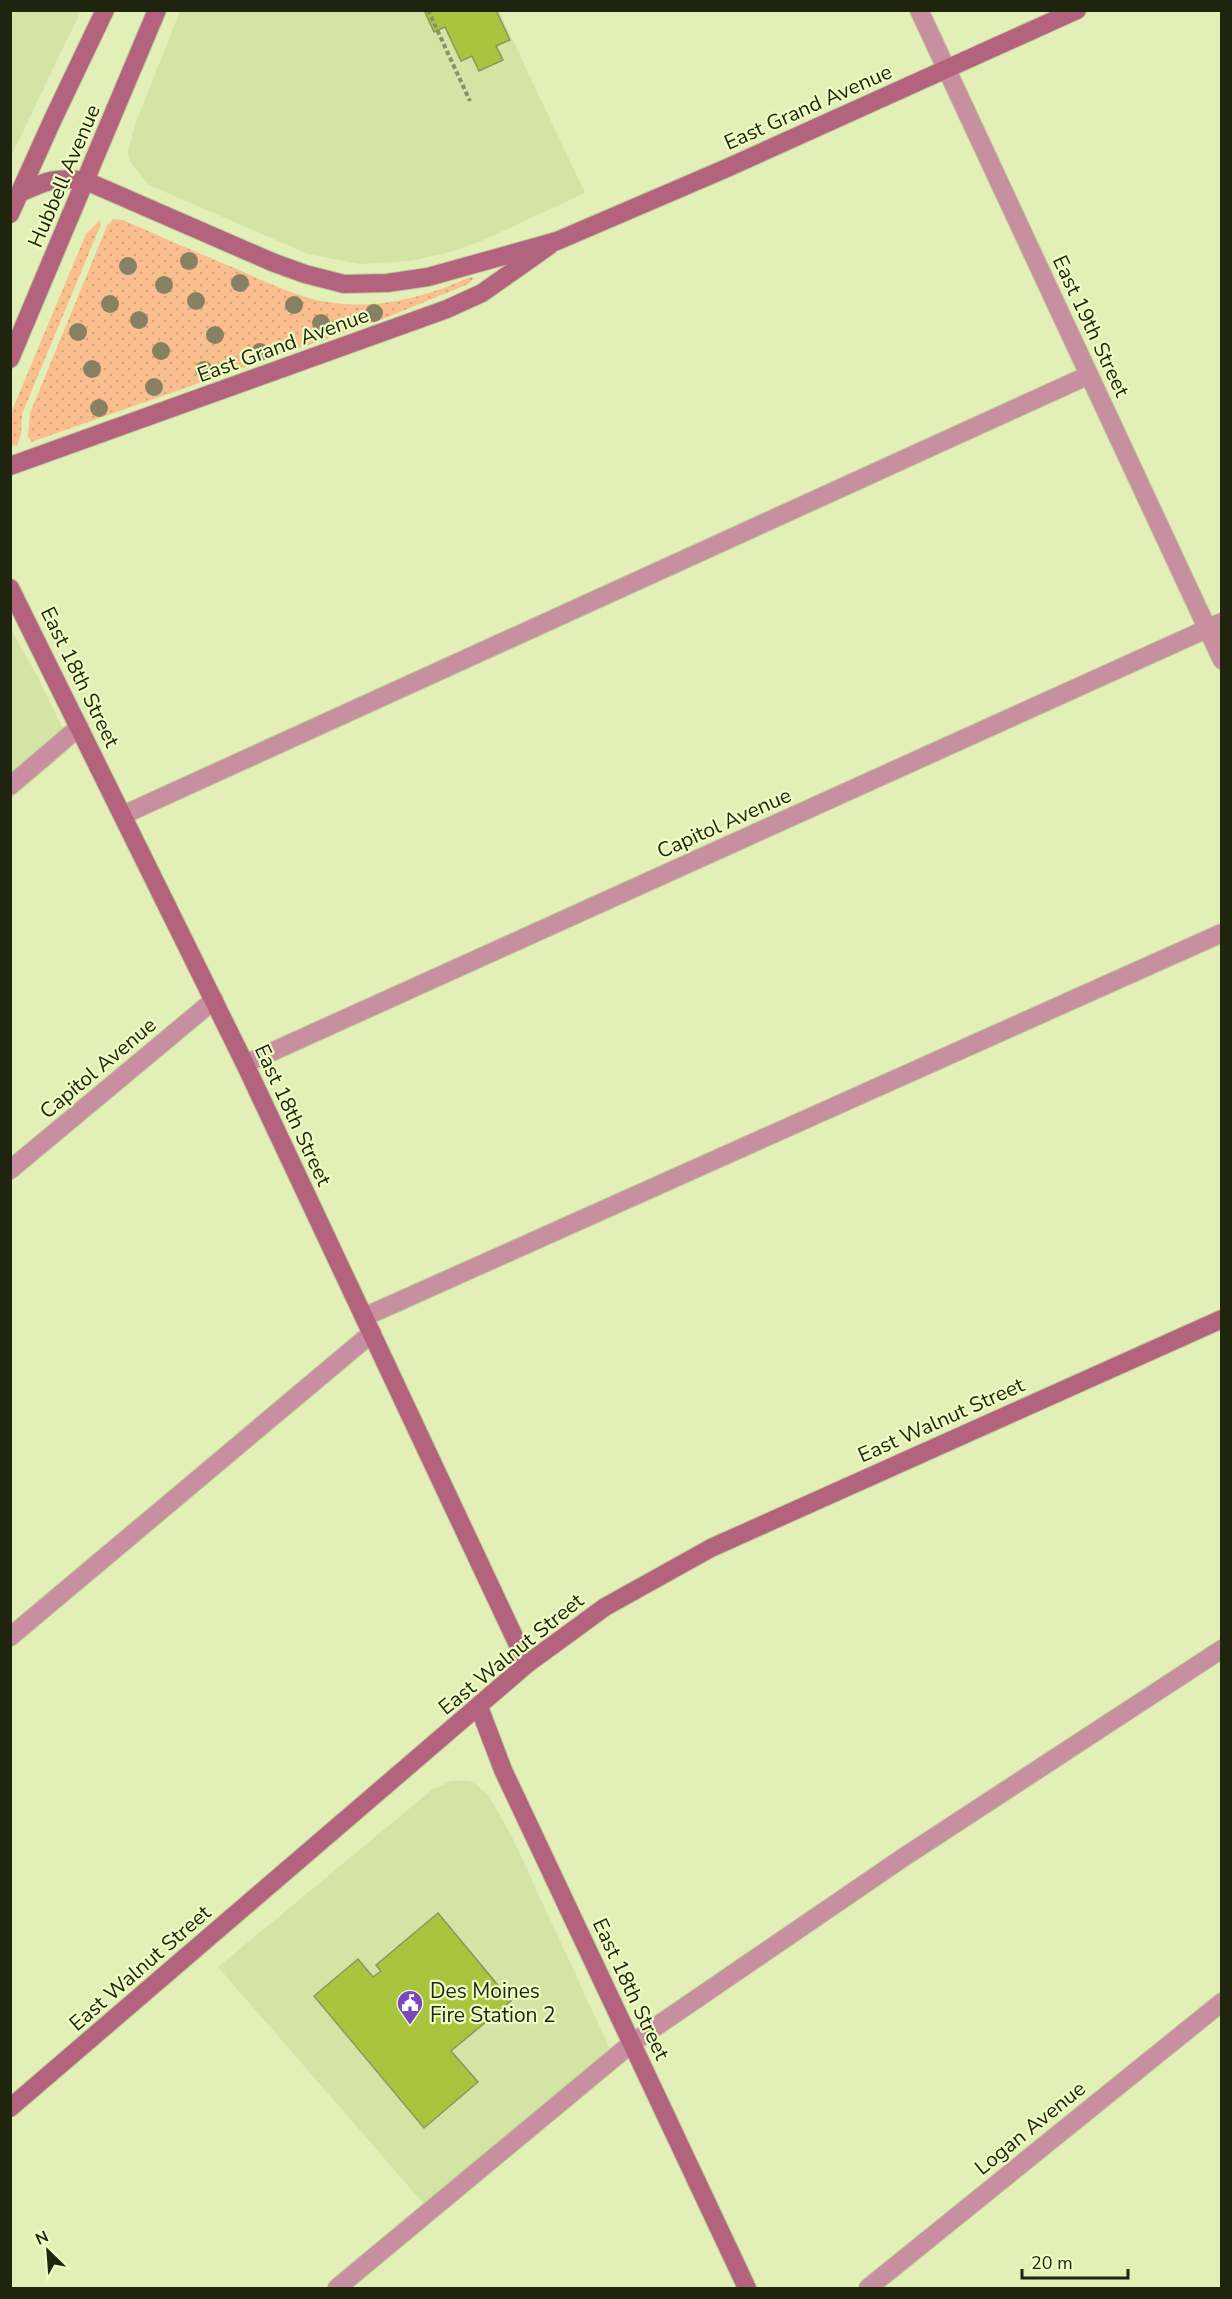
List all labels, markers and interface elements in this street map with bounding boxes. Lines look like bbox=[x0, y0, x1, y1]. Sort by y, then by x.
street label: East Grand Avenue bbox=[720, 57, 896, 157]
street label: Hubbell Avenue bbox=[21, 100, 107, 252]
street label: East 19th Street bbox=[1046, 251, 1136, 402]
street label: East Grand Avenue bbox=[193, 301, 373, 389]
street label: East 18th Street bbox=[34, 602, 126, 753]
street label: Capitol Avenue bbox=[653, 781, 795, 865]
street label: Capitol Avenue bbox=[34, 1011, 162, 1125]
street label: East 18th Street bbox=[248, 1040, 338, 1191]
street label: East Walnut Street bbox=[854, 1371, 1029, 1469]
street label: East Walnut Street bbox=[433, 1586, 590, 1721]
street label: East Walnut Street bbox=[63, 1898, 217, 2037]
street label: East 18th Street bbox=[586, 1914, 676, 2065]
place label: Des Moines Fire Station 2 bbox=[430, 1977, 556, 2029]
public building icon: Des Moines Fire Station 2 bbox=[395, 1988, 425, 2026]
street label: Logan Avenue bbox=[969, 2075, 1091, 2181]
north arrow bbox=[18, 2221, 78, 2281]
text: N bbox=[32, 2226, 52, 2251]
scale bar bbox=[1022, 2242, 1128, 2280]
text: 20 m bbox=[1031, 2251, 1073, 2275]

